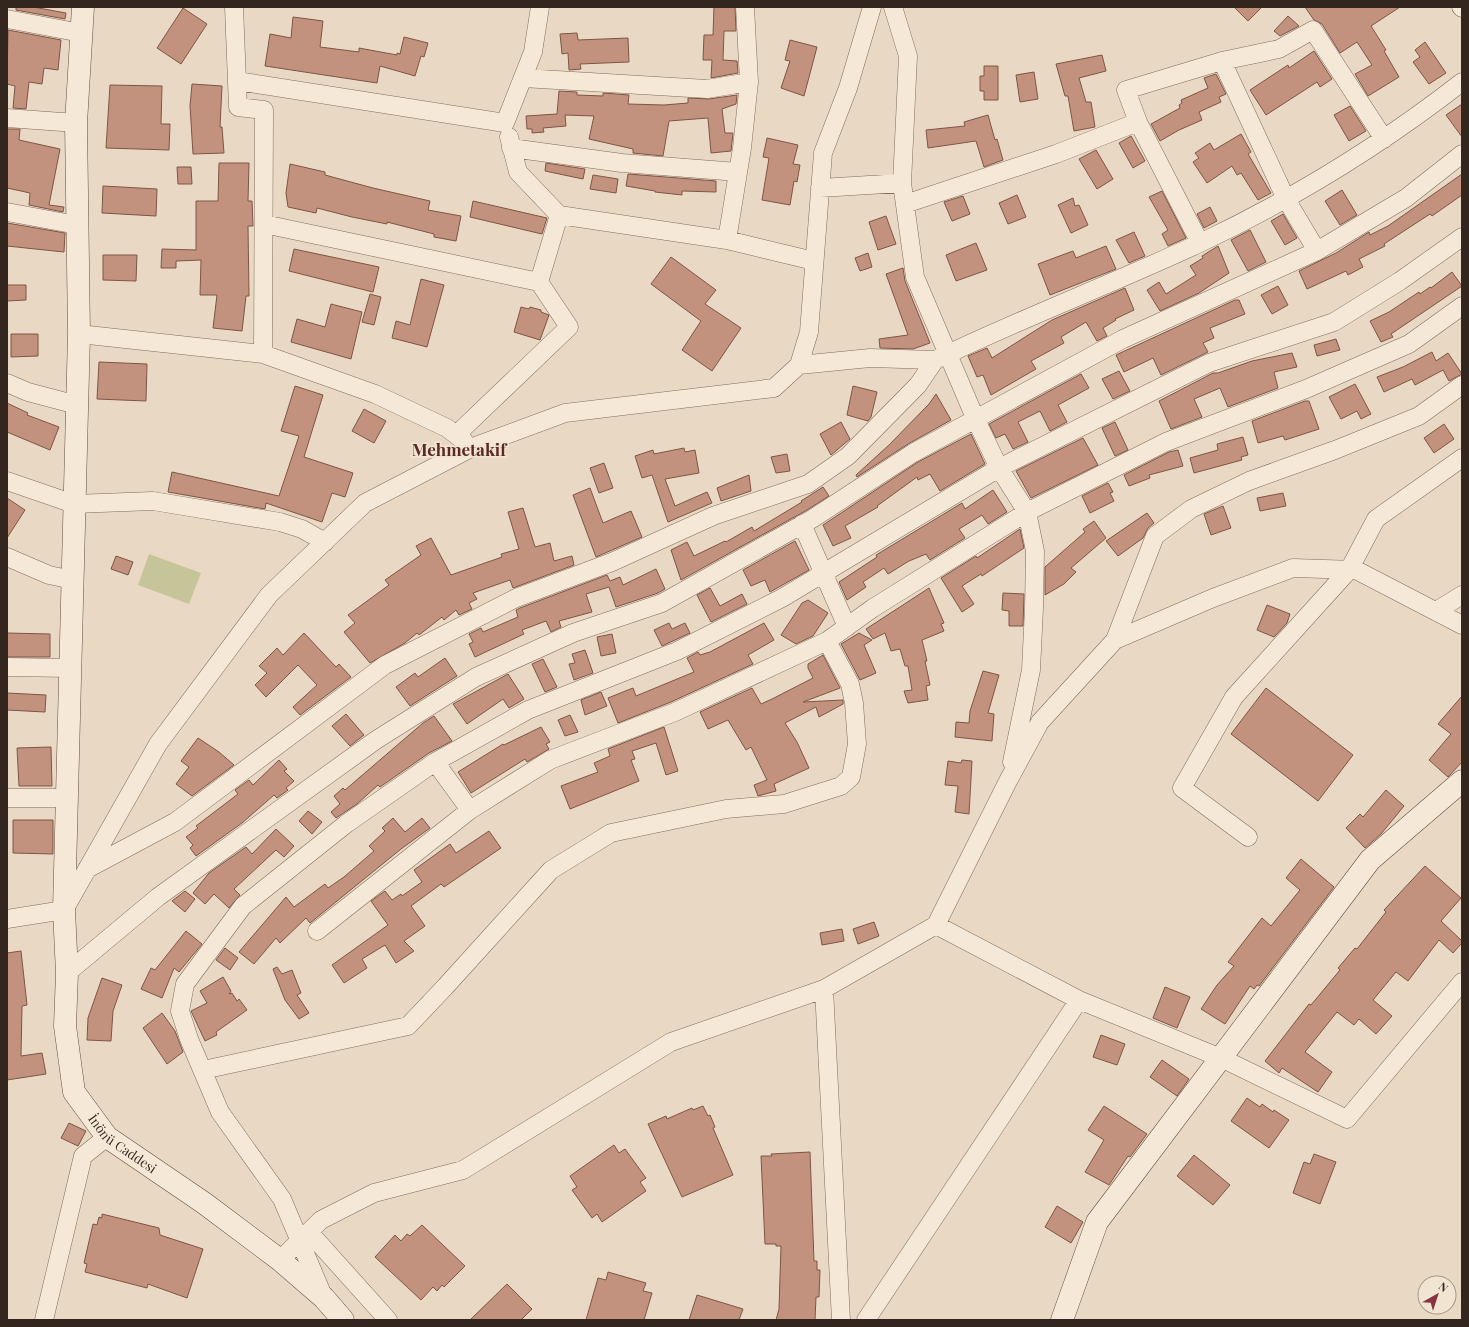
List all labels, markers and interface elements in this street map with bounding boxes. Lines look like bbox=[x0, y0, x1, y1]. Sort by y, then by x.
district label: Mehmetakif bbox=[412, 438, 508, 460]
street label: İnönü Caddesi bbox=[85, 1110, 160, 1177]
north arrow bbox=[1417, 1275, 1457, 1315]
text: N bbox=[1436, 1279, 1451, 1295]

